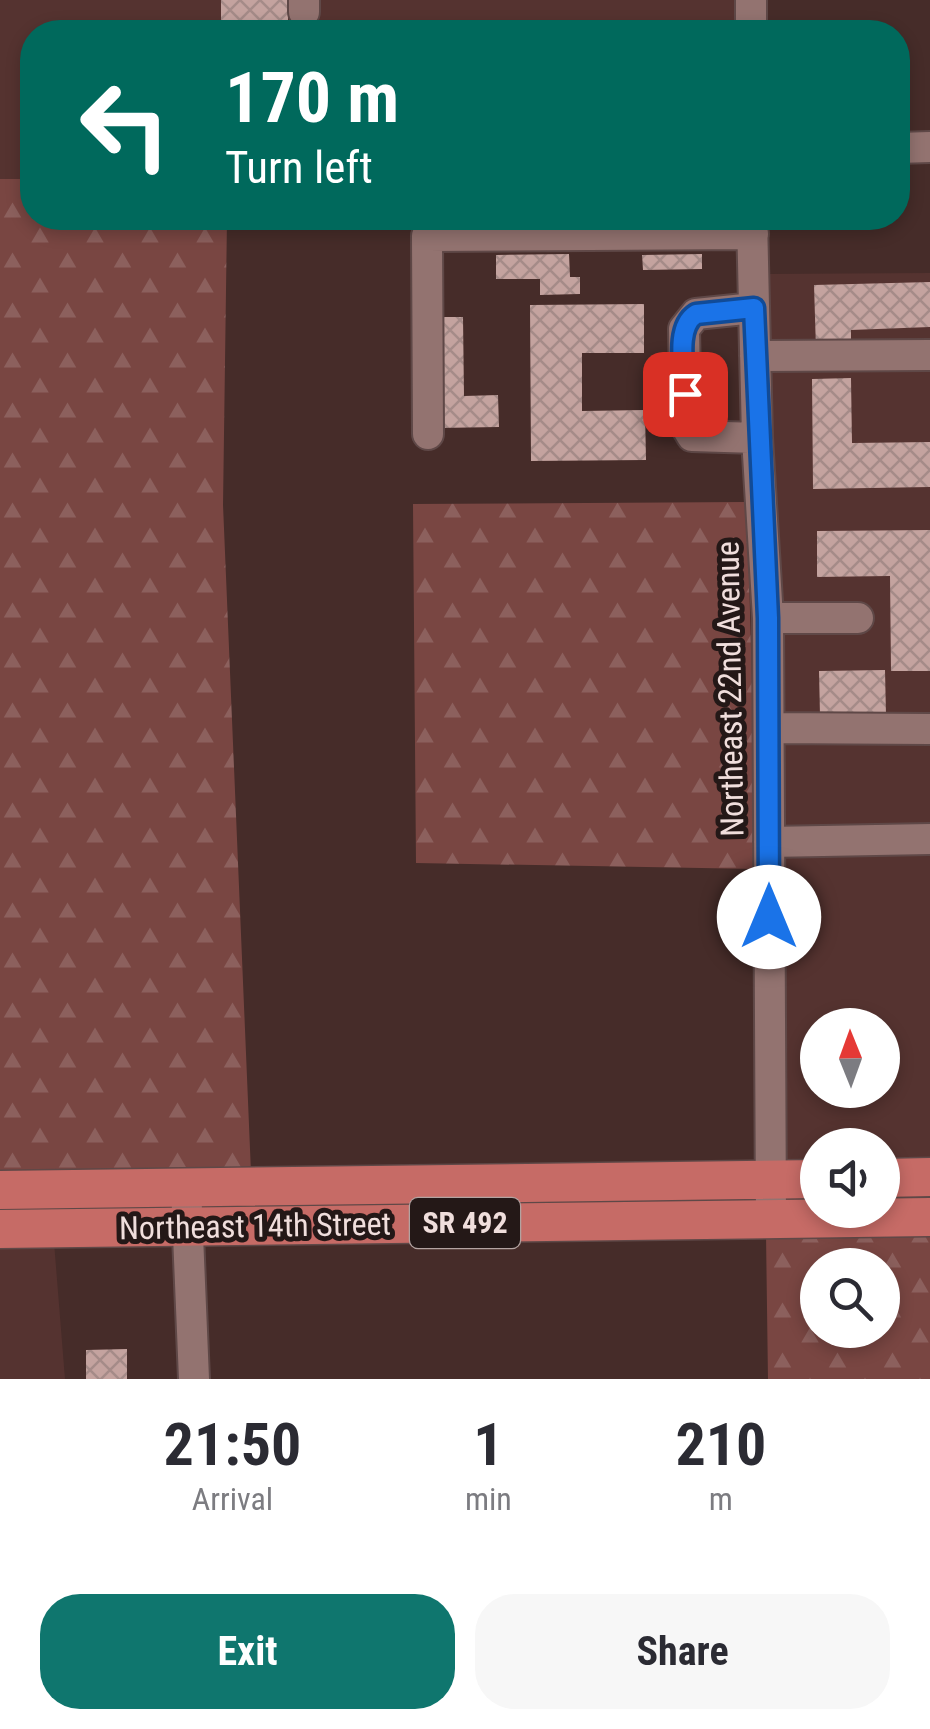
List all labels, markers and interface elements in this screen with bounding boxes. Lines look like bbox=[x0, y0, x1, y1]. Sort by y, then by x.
text: 170 m bbox=[225, 57, 399, 139]
icon: left bbox=[60, 60, 190, 190]
text: Turn left bbox=[225, 141, 373, 194]
pin bbox=[643, 352, 728, 437]
icon: arrive bbox=[658, 367, 713, 422]
street label: Northeast 22nd Avenue bbox=[708, 541, 752, 837]
position arrow bbox=[717, 865, 821, 969]
north arrow bbox=[800, 1008, 900, 1108]
map controls bbox=[800, 1008, 900, 1348]
button: sound bbox=[800, 1128, 900, 1228]
road number: SR 492 bbox=[410, 1198, 520, 1248]
street label: Northeast 14th Street bbox=[119, 1205, 391, 1247]
button: search bbox=[800, 1248, 900, 1348]
text: 21:50 bbox=[164, 1409, 301, 1480]
text: 1 bbox=[473, 1409, 504, 1480]
text: 210 bbox=[675, 1409, 766, 1480]
text: Arrival bbox=[192, 1480, 273, 1518]
text: min bbox=[465, 1480, 512, 1518]
text: m bbox=[709, 1480, 733, 1518]
button: Exit bbox=[40, 1594, 455, 1709]
button: Share bbox=[475, 1594, 890, 1709]

